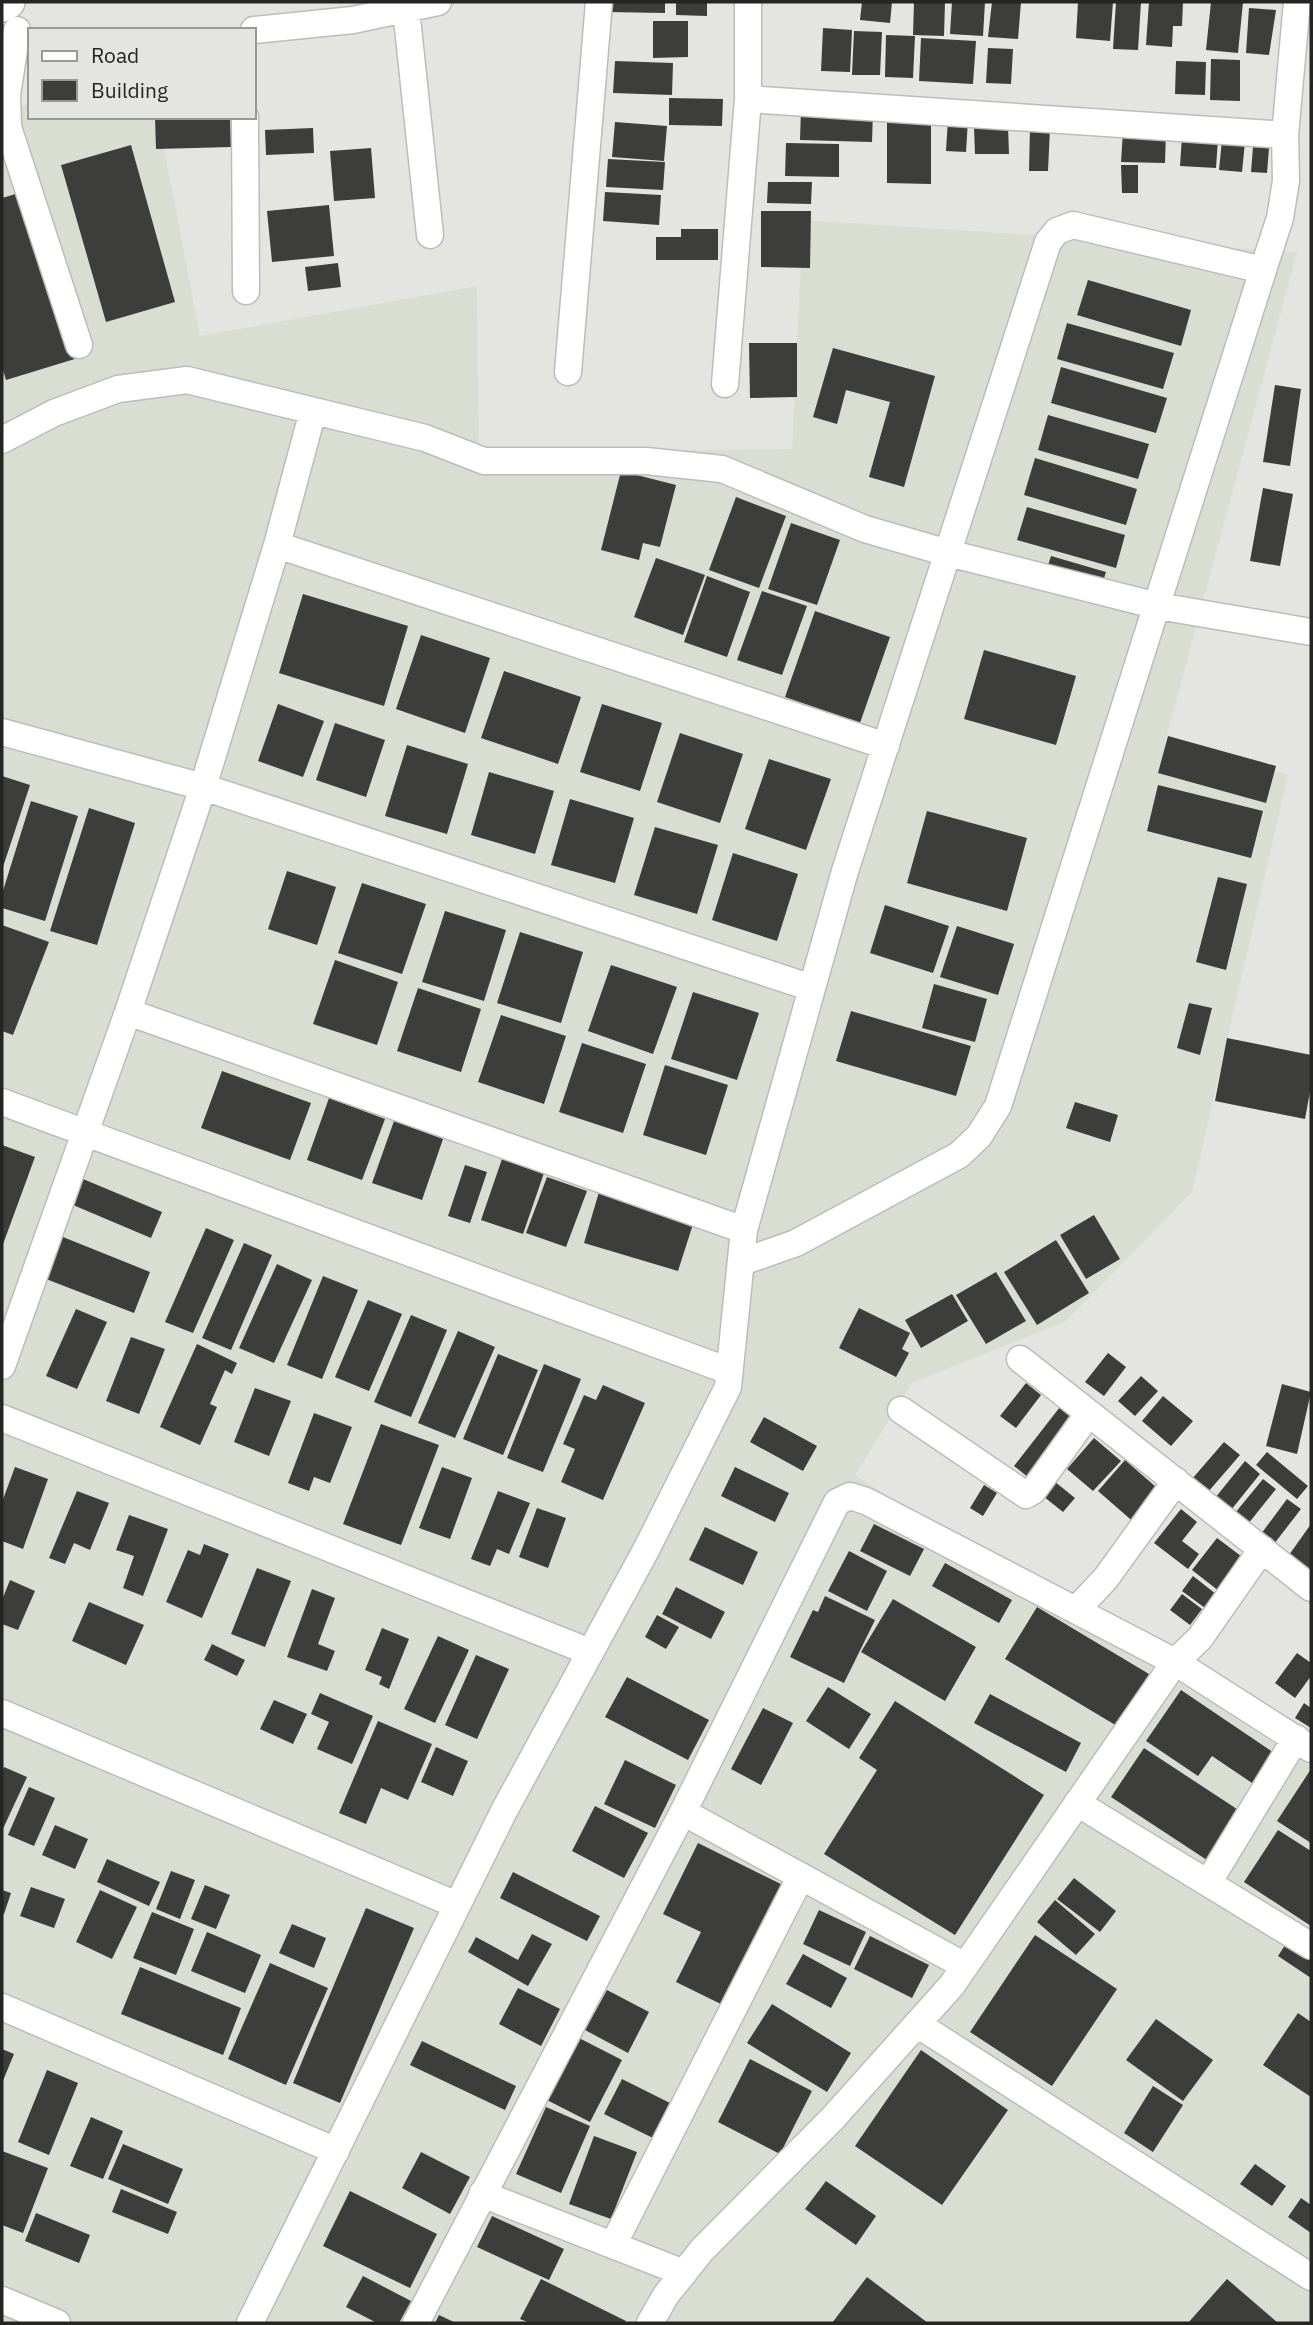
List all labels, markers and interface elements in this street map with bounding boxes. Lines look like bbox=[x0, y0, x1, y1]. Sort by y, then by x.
legend bbox=[28, 28, 256, 119]
text: Road bbox=[91, 41, 139, 69]
text: Building bbox=[91, 76, 168, 104]

